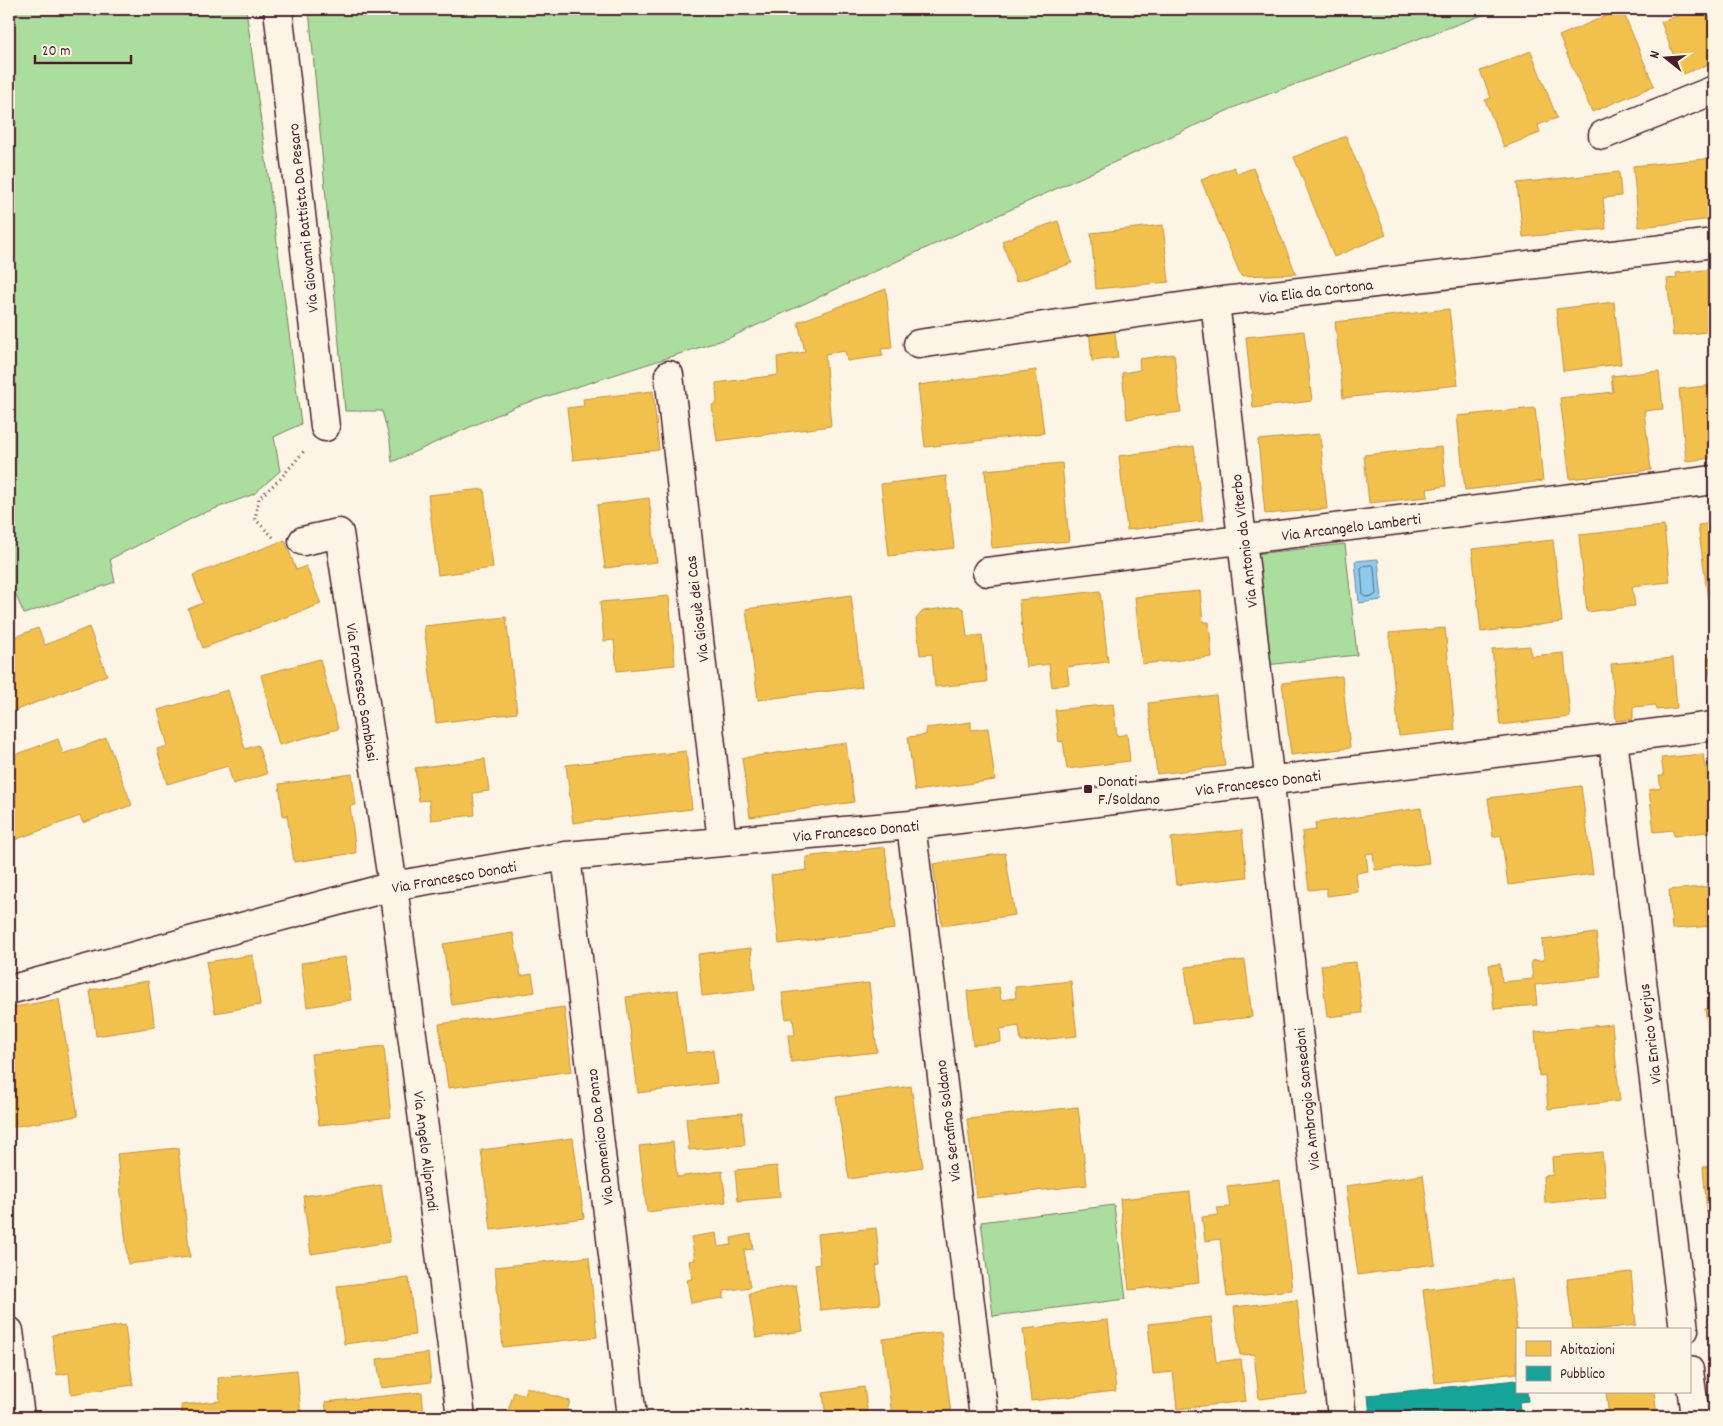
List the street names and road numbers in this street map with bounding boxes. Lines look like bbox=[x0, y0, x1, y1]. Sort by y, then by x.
street label: Via Giovanni Battista Da Pesaro bbox=[283, 122, 326, 313]
street label: Via Elia da Cortona bbox=[1258, 274, 1375, 311]
street label: Via Antonio da Viterbo bbox=[1226, 473, 1265, 609]
street label: Via Arcangelo Lamberti bbox=[1280, 509, 1422, 548]
street label: Via Giosuè dei Cas bbox=[680, 554, 716, 663]
street label: Via Francesco Sambiasi bbox=[338, 622, 383, 763]
street label: Via Francesco Donati bbox=[1194, 765, 1322, 804]
street label: Via Francesco Donati bbox=[792, 816, 920, 849]
street label: Via Francesco Donati bbox=[390, 856, 519, 901]
street label: Via Enrico Verjus bbox=[1634, 982, 1669, 1085]
street label: Via Ambrogio Sansedoni bbox=[1290, 1026, 1327, 1171]
street label: Via Serafino Soldano bbox=[931, 1059, 968, 1183]
street label: Via Domenico Da Ponzo bbox=[582, 1067, 621, 1206]
street label: Via Angelo Aliprandi bbox=[406, 1090, 443, 1213]

